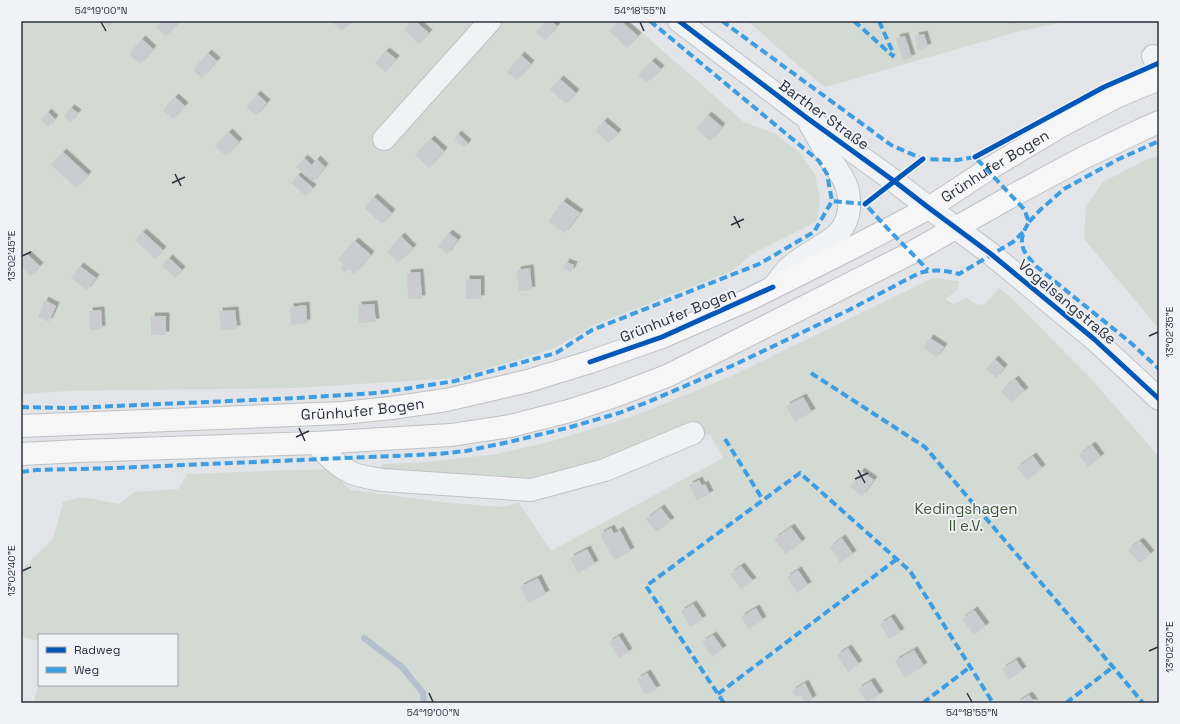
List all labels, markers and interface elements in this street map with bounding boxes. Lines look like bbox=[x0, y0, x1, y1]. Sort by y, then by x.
text: 54°19'00"N bbox=[75, 4, 127, 17]
text: 54°18'55"N bbox=[614, 4, 666, 17]
street label: Barther Straße bbox=[775, 75, 873, 154]
street label: Grünhufer Bogen bbox=[937, 125, 1052, 207]
text: 13°02'45"E bbox=[5, 230, 18, 281]
street label: Vogelsangstraße bbox=[1014, 255, 1120, 348]
street label: Grünhufer Bogen bbox=[617, 283, 739, 347]
text: 13°02'35"E bbox=[1163, 306, 1176, 357]
street label: Grünhufer Bogen bbox=[300, 393, 425, 424]
park label: Kedingshagen II e.V. bbox=[914, 499, 1018, 535]
text: 13°02'40"E bbox=[5, 545, 18, 597]
text: 13°02'30"E bbox=[1163, 621, 1176, 673]
legend bbox=[38, 634, 178, 686]
text: Radweg bbox=[74, 642, 120, 658]
text: Weg bbox=[74, 662, 99, 678]
text: 54°19'00"N bbox=[407, 706, 459, 719]
text: 54°18'55"N bbox=[946, 706, 998, 719]

